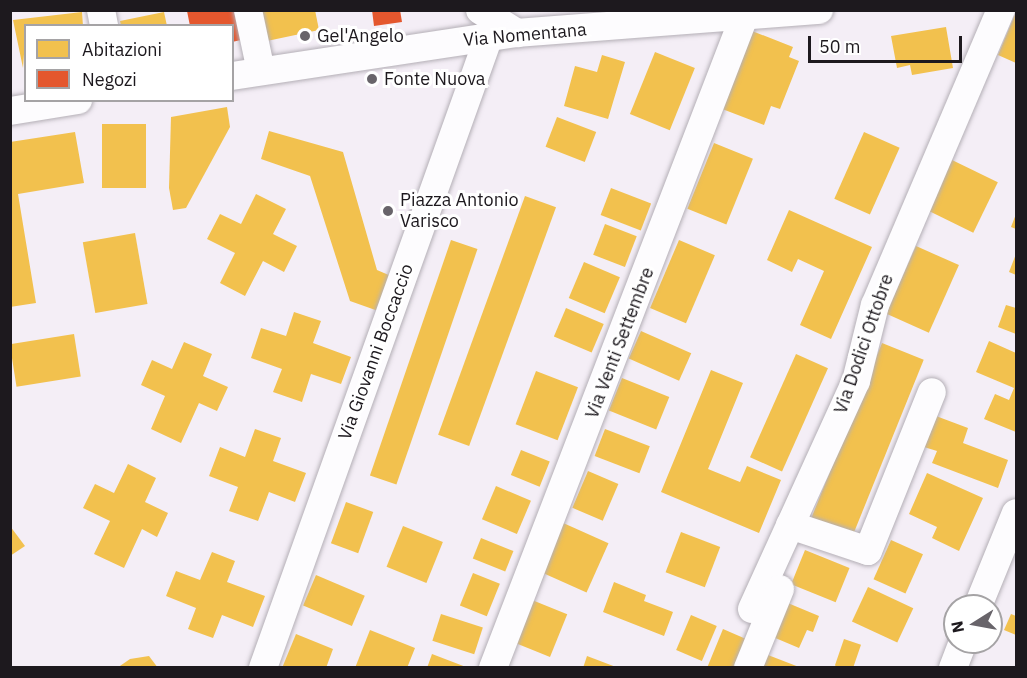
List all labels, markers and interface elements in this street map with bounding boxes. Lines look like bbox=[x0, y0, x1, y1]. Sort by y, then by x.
street label: Via Nomentana bbox=[462, 19, 588, 51]
legend bbox=[24, 24, 234, 102]
scale bar bbox=[811, 24, 966, 62]
place label: Gel'Angelo bbox=[317, 25, 404, 47]
marker: Gel'Angelo bbox=[298, 29, 312, 43]
text: 50 m bbox=[819, 35, 861, 58]
text: Abitazioni bbox=[82, 38, 162, 61]
text: Negozi bbox=[82, 68, 137, 91]
place label: Fonte Nuova bbox=[384, 68, 485, 90]
marker: Fonte Nuova bbox=[365, 72, 379, 86]
place label: Piazza Antonio Varisco bbox=[400, 190, 518, 232]
marker: Piazza Antonio Varisco bbox=[381, 204, 395, 218]
street label: Via Giovanni Boccaccio bbox=[334, 261, 418, 443]
street label: Via Venti Settembre bbox=[581, 264, 659, 422]
street label: Via Dodici Ottobre bbox=[830, 271, 898, 417]
north arrow bbox=[943, 594, 1003, 654]
text: N bbox=[946, 619, 968, 635]

